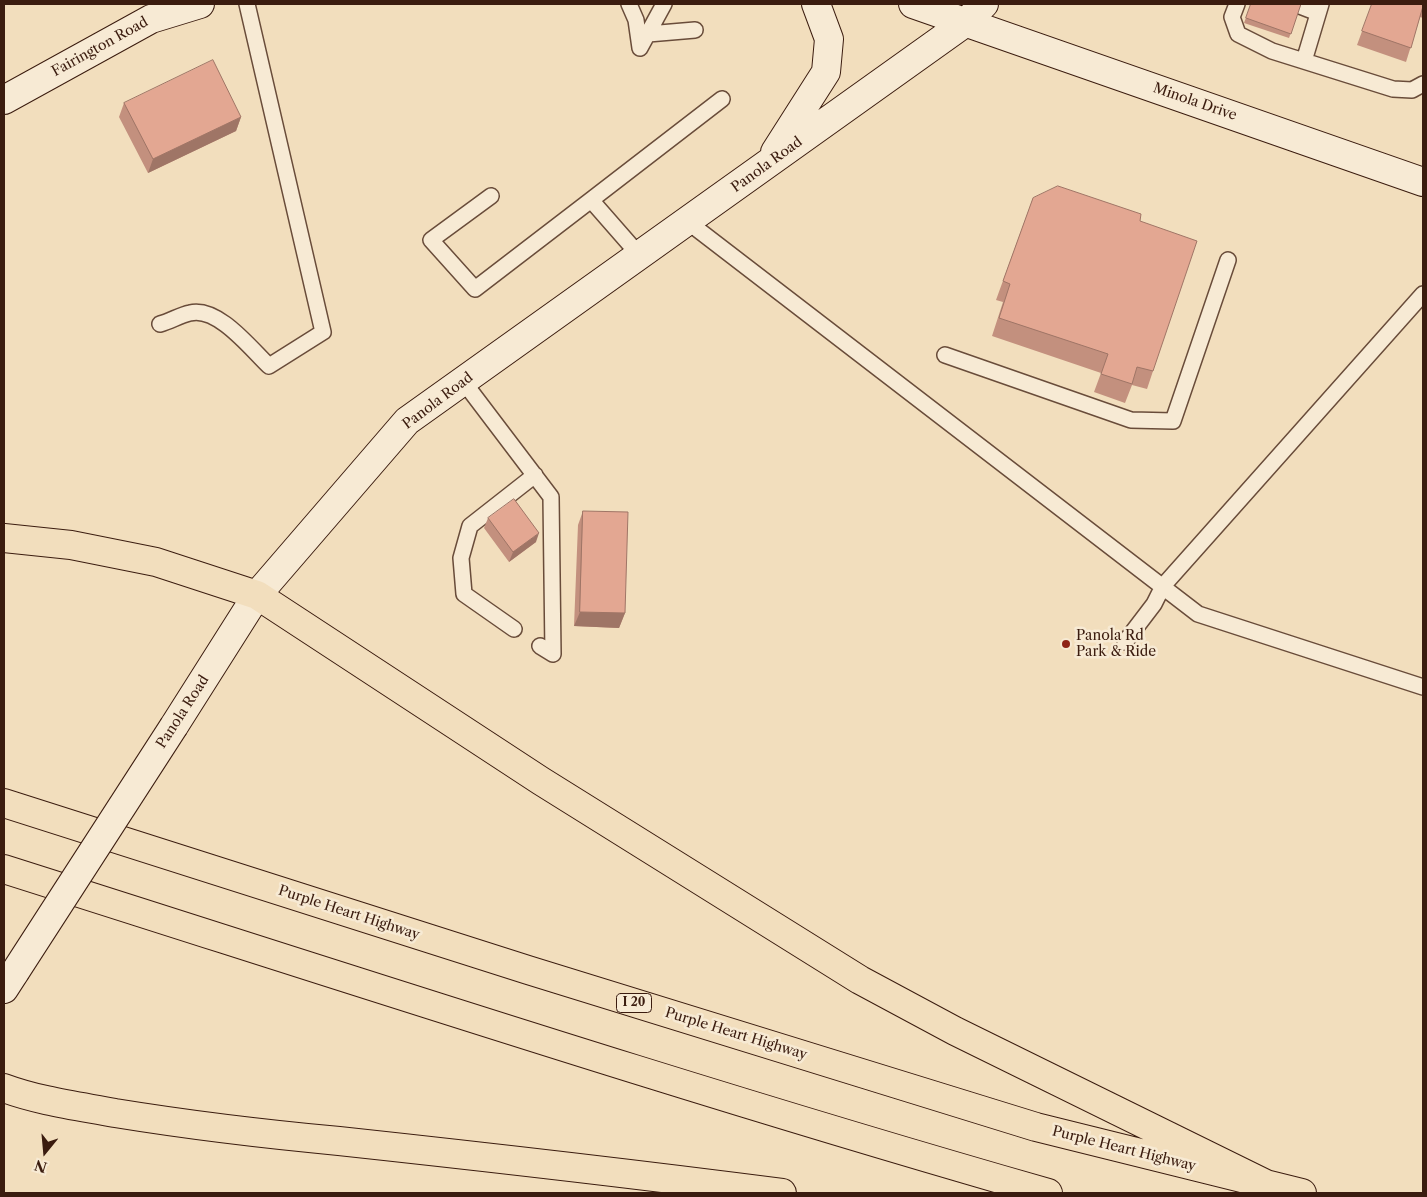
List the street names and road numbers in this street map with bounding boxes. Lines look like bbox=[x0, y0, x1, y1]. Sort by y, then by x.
street label: Fairington Road bbox=[49, 14, 151, 80]
street label: Minola Drive bbox=[1151, 80, 1239, 124]
street label: Panola Road bbox=[728, 134, 806, 196]
street label: Panola Road bbox=[400, 369, 476, 433]
street label: Panola Road bbox=[153, 672, 213, 752]
street label: Purple Heart Highway bbox=[276, 882, 422, 944]
road number: I 20 bbox=[616, 994, 652, 1012]
street label: Purple Heart Highway bbox=[663, 1004, 809, 1064]
street label: Purple Heart Highway bbox=[1050, 1123, 1198, 1175]

